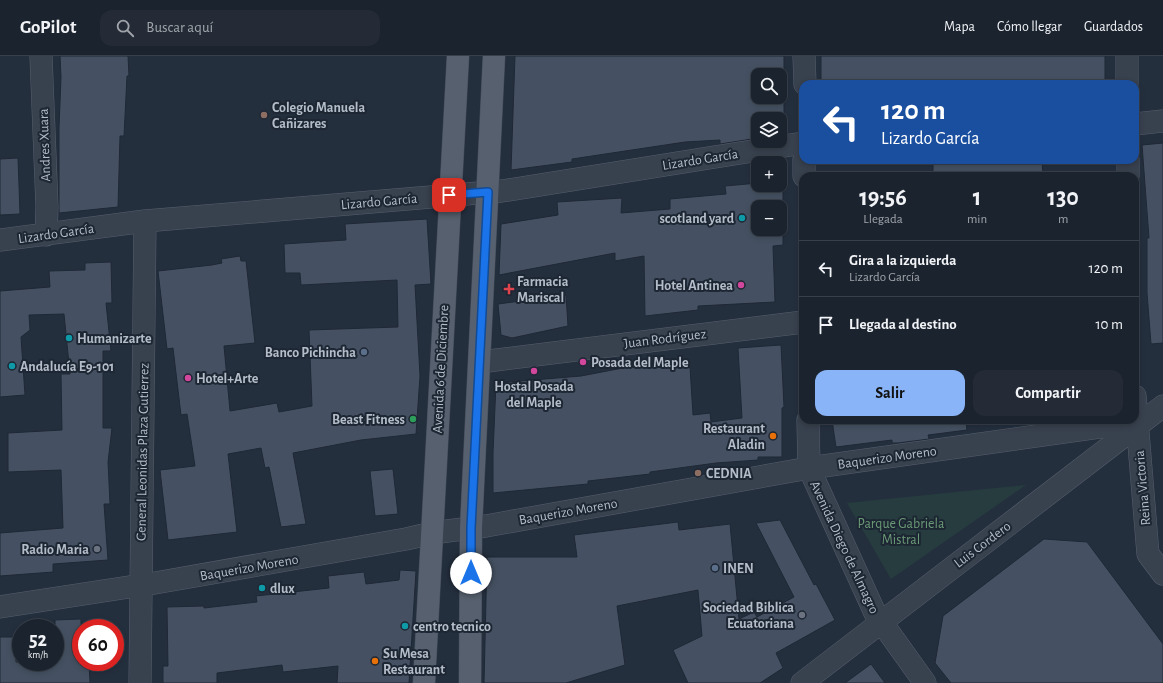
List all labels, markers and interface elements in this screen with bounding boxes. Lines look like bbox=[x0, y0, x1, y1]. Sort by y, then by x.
search box bbox=[100, 10, 380, 46]
icon: search bbox=[114, 17, 136, 39]
text: GoPilot bbox=[20, 18, 76, 37]
text: Buscar aquí bbox=[146, 20, 213, 35]
text: Mapa bbox=[944, 20, 975, 34]
text: Cómo llegar bbox=[997, 20, 1062, 34]
text: Guardados bbox=[1084, 20, 1143, 34]
map controls bbox=[751, 68, 787, 236]
button: search bbox=[751, 68, 787, 104]
icon: left bbox=[815, 96, 867, 148]
text: 120 m bbox=[881, 97, 946, 125]
place label: Colegio Manuela Cañizares bbox=[272, 101, 365, 131]
street label: Andres Xuara bbox=[37, 108, 53, 182]
marker: Colegio Manuela Cañizares bbox=[259, 110, 269, 120]
button: layers bbox=[751, 112, 787, 148]
text: Lizardo García bbox=[881, 130, 979, 148]
street label: Lizardo García bbox=[661, 147, 740, 173]
button: + bbox=[751, 156, 787, 192]
pin bbox=[432, 178, 466, 212]
icon: arrive bbox=[438, 184, 460, 206]
text: 19:56 bbox=[859, 186, 907, 210]
text: 1 bbox=[973, 186, 981, 210]
text: 130 bbox=[1047, 186, 1079, 210]
street label: Lizardo García bbox=[340, 192, 418, 212]
button: − bbox=[751, 200, 787, 236]
place label: scotland yard bbox=[659, 212, 735, 226]
marker: scotland yard bbox=[737, 213, 747, 223]
text: Llegada bbox=[863, 213, 903, 226]
text: min bbox=[967, 213, 987, 226]
text: m bbox=[1058, 213, 1068, 226]
street label: Lizardo García bbox=[17, 222, 96, 246]
text: Gira a la izquierda bbox=[849, 253, 956, 268]
icon: left bbox=[815, 258, 837, 280]
text: 120 m bbox=[1089, 261, 1123, 276]
text: Lizardo García bbox=[849, 271, 920, 284]
place label: Farmacia Mariscal bbox=[517, 275, 569, 305]
place label: Hotel Antinea bbox=[655, 279, 733, 293]
marker: Hotel Antinea bbox=[736, 280, 746, 290]
marker: Farmacia Mariscal bbox=[504, 284, 514, 294]
street label: Avenida 6 de Diciembre bbox=[431, 305, 451, 434]
icon: arrive bbox=[815, 314, 837, 336]
text: Llegada al destino bbox=[849, 317, 957, 332]
text: 10 m bbox=[1095, 317, 1123, 332]
street label: Juan Rodríguez bbox=[623, 327, 707, 351]
place label: Humanizarte bbox=[77, 332, 152, 346]
marker: Humanizarte bbox=[64, 333, 74, 343]
place label: Banco Pichincha bbox=[265, 346, 356, 360]
marker: Banco Pichincha bbox=[359, 347, 369, 357]
place label: Posada del Maple bbox=[591, 356, 689, 370]
marker: Posada del Maple bbox=[578, 357, 588, 367]
place label: Andalucía E9-101 bbox=[20, 360, 114, 374]
marker: Andalucía E9-101 bbox=[7, 361, 17, 371]
street label: General Leonidas Plaza Gutierrez bbox=[134, 363, 152, 541]
marker: Hostal Posada del Maple bbox=[529, 366, 539, 376]
button: Salir bbox=[815, 370, 965, 416]
button: Compartir bbox=[973, 370, 1123, 416]
place label: Hotel+Arte bbox=[196, 372, 259, 386]
marker: Hotel+Arte bbox=[183, 373, 193, 383]
place label: Hostal Posada del Maple bbox=[494, 380, 574, 410]
place label: Beast Fitness bbox=[332, 413, 405, 427]
marker: Beast Fitness bbox=[408, 414, 418, 424]
place label: Restaurant Aladin bbox=[703, 422, 765, 452]
marker: Restaurant Aladin bbox=[768, 431, 778, 441]
street label: Baquerizo Moreno bbox=[837, 444, 938, 472]
street label: Reina Victoria bbox=[1133, 449, 1153, 526]
place label: CEDNIA bbox=[706, 467, 752, 481]
marker: CEDNIA bbox=[693, 468, 703, 478]
street label: Avenida Diego de Almagro bbox=[807, 479, 881, 616]
street label: Baquerizo Moreno bbox=[518, 496, 619, 528]
park label: Parque Gabriela Mistral bbox=[858, 517, 945, 547]
street label: Luis Cordero bbox=[952, 519, 1014, 571]
place label: Radio Maria bbox=[21, 543, 89, 557]
marker: Radio Maria bbox=[92, 544, 102, 554]
street label: Baquerizo Moreno bbox=[199, 552, 300, 584]
position arrow bbox=[450, 552, 492, 594]
place label: INEN bbox=[723, 562, 754, 576]
marker: INEN bbox=[710, 563, 720, 573]
place label: dlux bbox=[270, 582, 295, 596]
marker: dlux bbox=[257, 583, 267, 593]
place label: Sociedad Biblica Ecuatoriana bbox=[703, 601, 794, 631]
marker: Sociedad Biblica Ecuatoriana bbox=[797, 610, 807, 620]
speed limit sign: 60 bbox=[72, 619, 124, 671]
place label: centro tecnico bbox=[413, 620, 491, 634]
marker: centro tecnico bbox=[400, 621, 410, 631]
text: 52 bbox=[29, 630, 47, 650]
place label: Su Mesa Restaurant bbox=[383, 647, 445, 677]
text: km/h bbox=[28, 650, 48, 660]
marker: Su Mesa Restaurant bbox=[370, 656, 380, 666]

